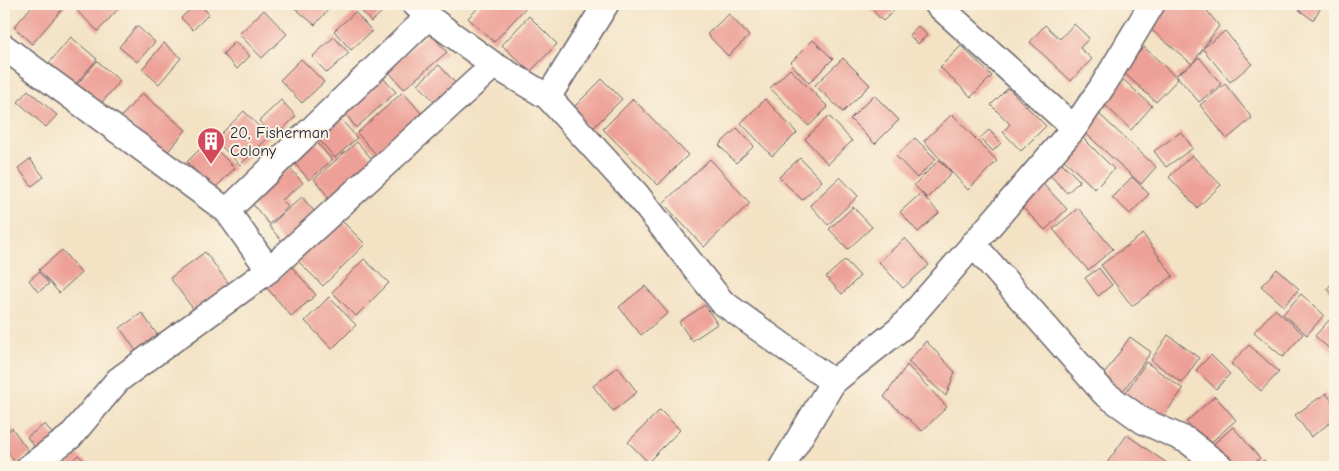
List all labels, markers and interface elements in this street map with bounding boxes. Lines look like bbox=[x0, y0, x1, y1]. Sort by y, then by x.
place label: 20, Fisherman Colony bbox=[230, 124, 329, 160]
building icon: 20, Fisherman Colony bbox=[196, 126, 226, 165]

